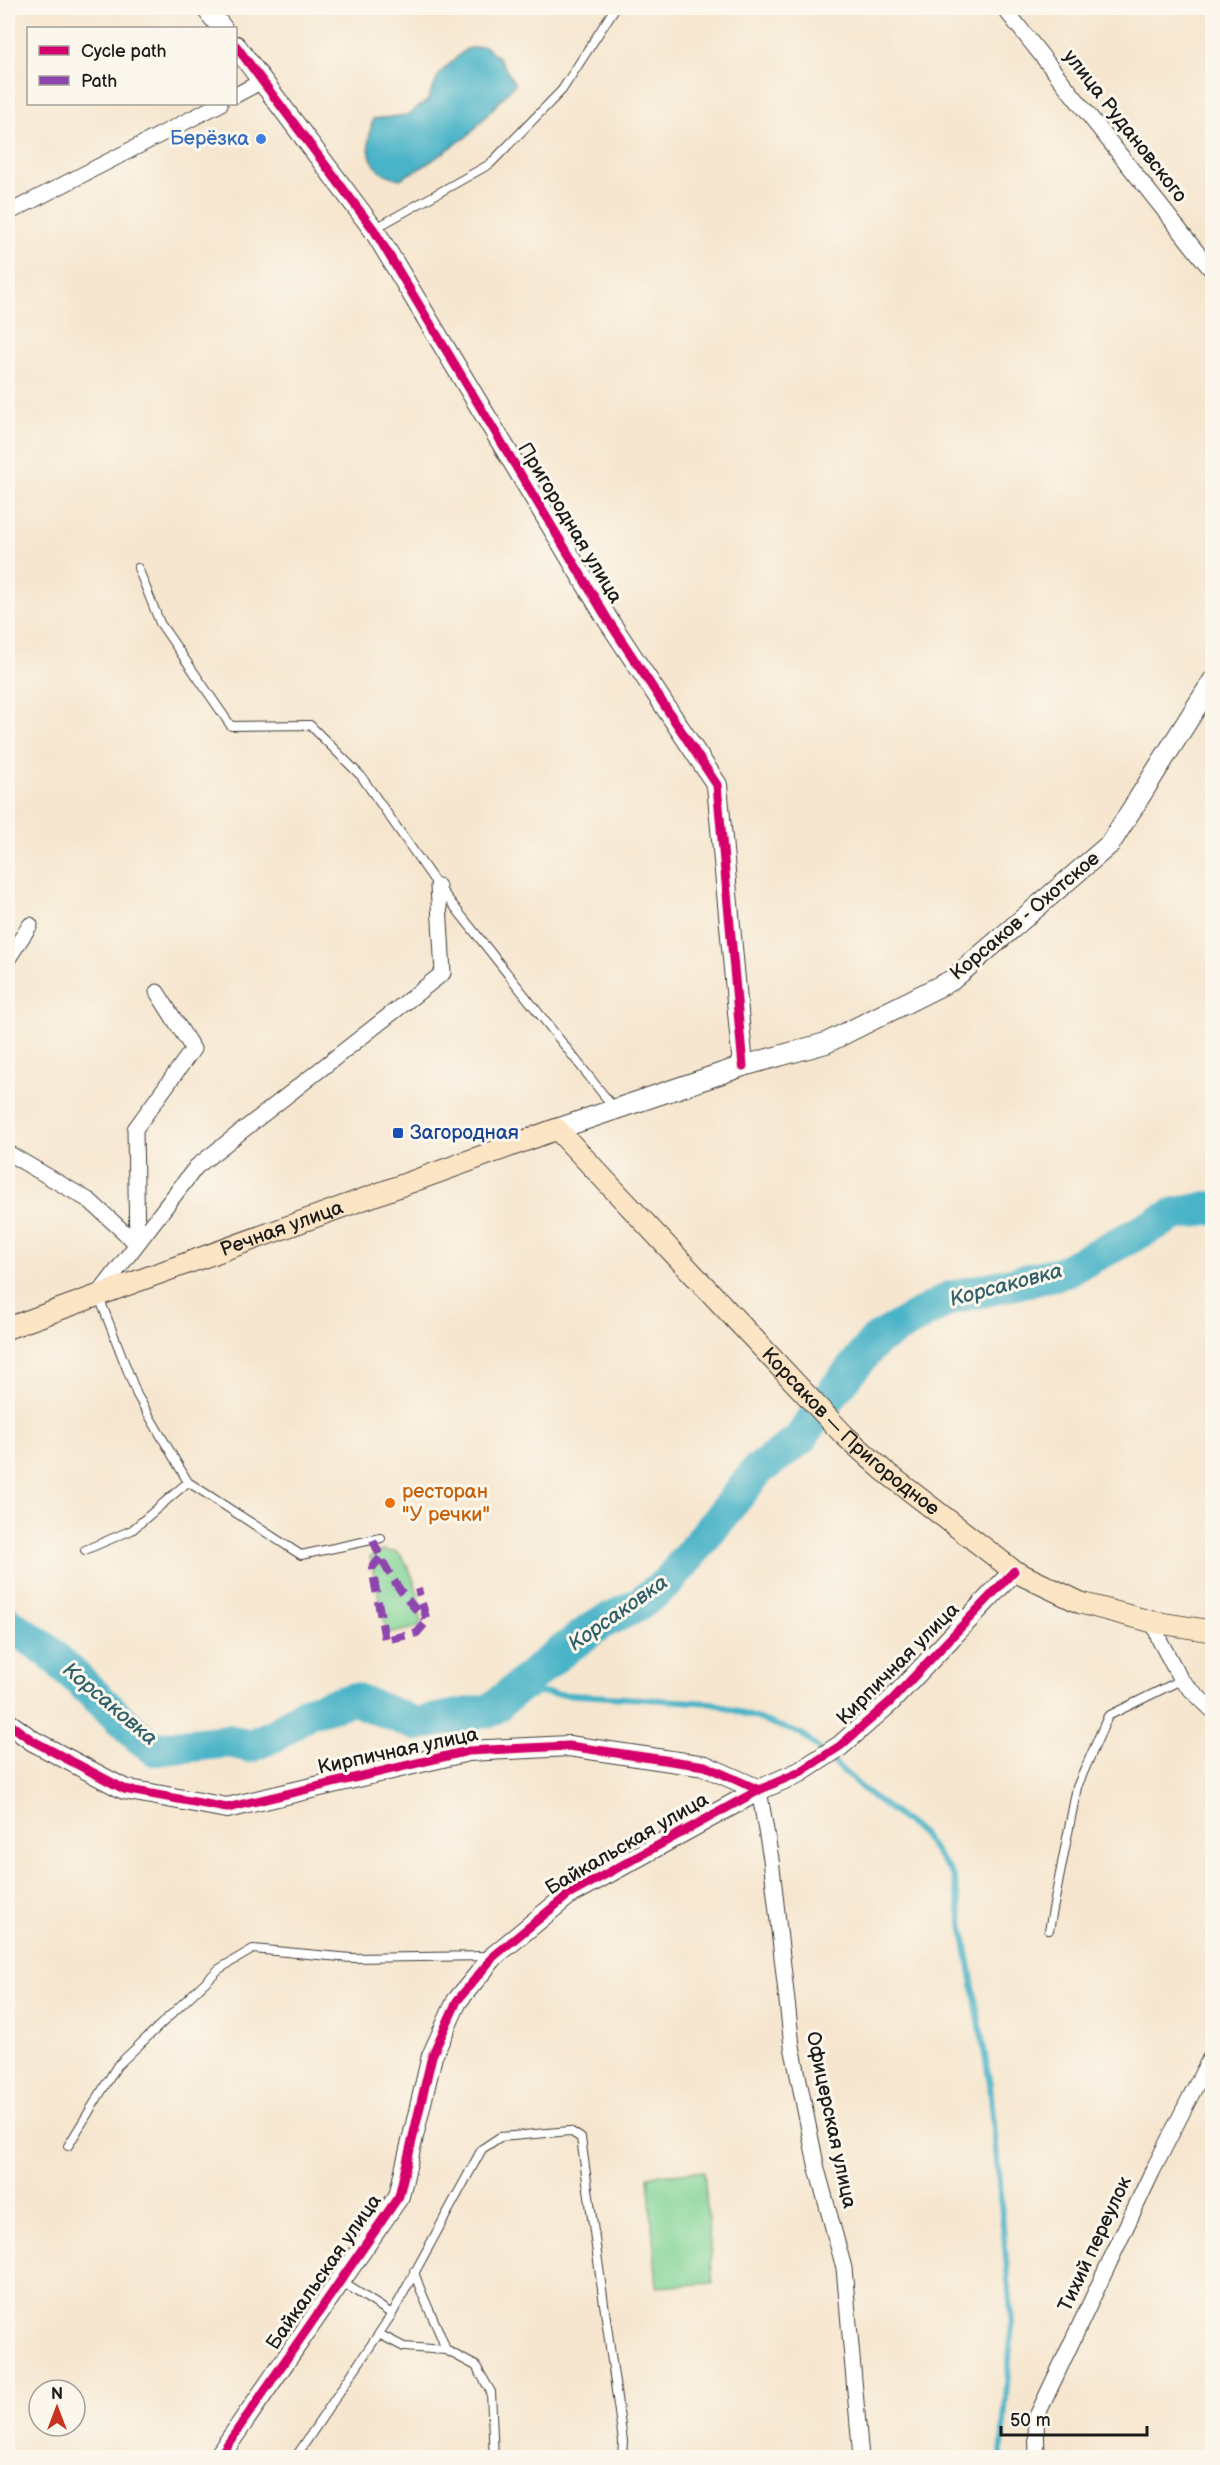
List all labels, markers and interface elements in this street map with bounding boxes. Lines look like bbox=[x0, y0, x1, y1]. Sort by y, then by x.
legend bbox=[27, 27, 237, 105]
text: Cycle path bbox=[81, 41, 167, 62]
street label: улица Рудановского bbox=[1058, 45, 1192, 207]
text: Path bbox=[81, 71, 117, 92]
place label: Берёзка bbox=[170, 127, 249, 151]
marker: Берёзка bbox=[254, 132, 268, 146]
street label: Пригородная улица bbox=[512, 438, 628, 608]
street label: Корсаков - Охотское bbox=[945, 846, 1105, 986]
place label: Загородная bbox=[410, 1121, 519, 1145]
marker: Загородная bbox=[391, 1126, 405, 1140]
street label: Речная улица bbox=[217, 1195, 347, 1262]
water label: Корсаковка bbox=[947, 1258, 1065, 1312]
street label: Корсаков — Пригородное bbox=[756, 1343, 944, 1521]
place label: ресторан "У речки" bbox=[402, 1480, 490, 1527]
marker: ресторан "У речки" bbox=[383, 1496, 397, 1510]
water label: Корсаковка bbox=[563, 1570, 673, 1656]
street label: Кирпичная улица bbox=[832, 1598, 964, 1730]
water label: Корсаковка bbox=[58, 1657, 162, 1751]
street label: Кирпичная улица bbox=[316, 1722, 481, 1780]
street label: Байкальская улица bbox=[541, 1787, 713, 1900]
street label: Офицерская улица bbox=[801, 2029, 862, 2211]
street label: Тихий переулок bbox=[1053, 2172, 1137, 2316]
street label: Байкальская улица bbox=[261, 2190, 387, 2354]
north arrow bbox=[27, 2378, 87, 2438]
text: N bbox=[51, 2385, 63, 2404]
scale bar bbox=[1001, 2399, 1146, 2437]
text: 50 m bbox=[1010, 2410, 1051, 2431]

